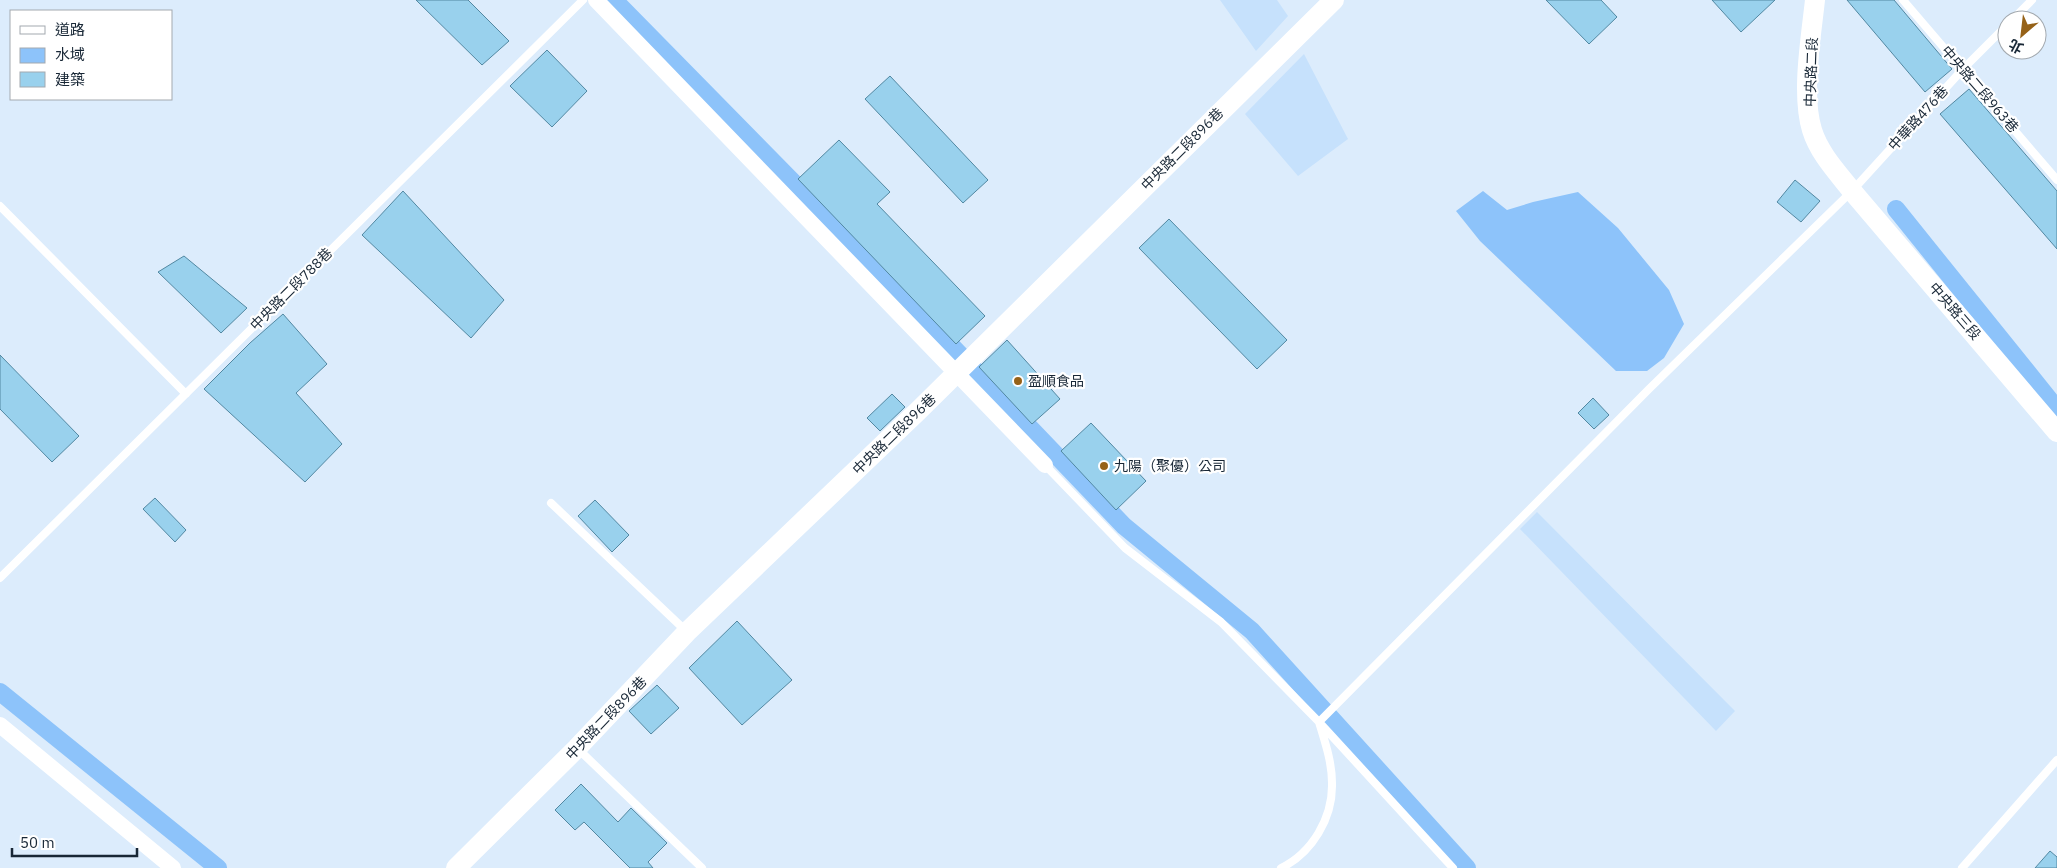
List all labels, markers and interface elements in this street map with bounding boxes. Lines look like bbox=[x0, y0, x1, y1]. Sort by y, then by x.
legend bbox=[10, 10, 172, 100]
north arrow bbox=[1997, 10, 2047, 60]
text: 道路 bbox=[55, 20, 85, 39]
text: 北 bbox=[2005, 35, 2026, 58]
street label: 中央路二段 bbox=[1801, 37, 1821, 107]
street label: 中央路二段963巷 bbox=[1937, 42, 2023, 136]
text: 水域 bbox=[55, 45, 85, 64]
text: 建築 bbox=[55, 70, 85, 89]
street label: 中華路476巷 bbox=[1884, 82, 1952, 154]
street label: 中央路二段896巷 bbox=[1137, 104, 1227, 194]
street label: 中央路二段788巷 bbox=[246, 244, 336, 334]
street label: 中央路三段 bbox=[1925, 279, 1985, 343]
place label: 盈順食品 bbox=[1028, 372, 1084, 390]
marker: 盈順食品 bbox=[1012, 375, 1024, 387]
street label: 中央路二段896巷 bbox=[848, 390, 940, 478]
place label: 九陽（聚優）公司 bbox=[1114, 457, 1226, 475]
marker: 九陽（聚優）公司 bbox=[1098, 460, 1110, 472]
street label: 中央路二段896巷 bbox=[562, 672, 650, 764]
scale bar bbox=[12, 826, 138, 858]
text: 50 m bbox=[20, 833, 55, 852]

